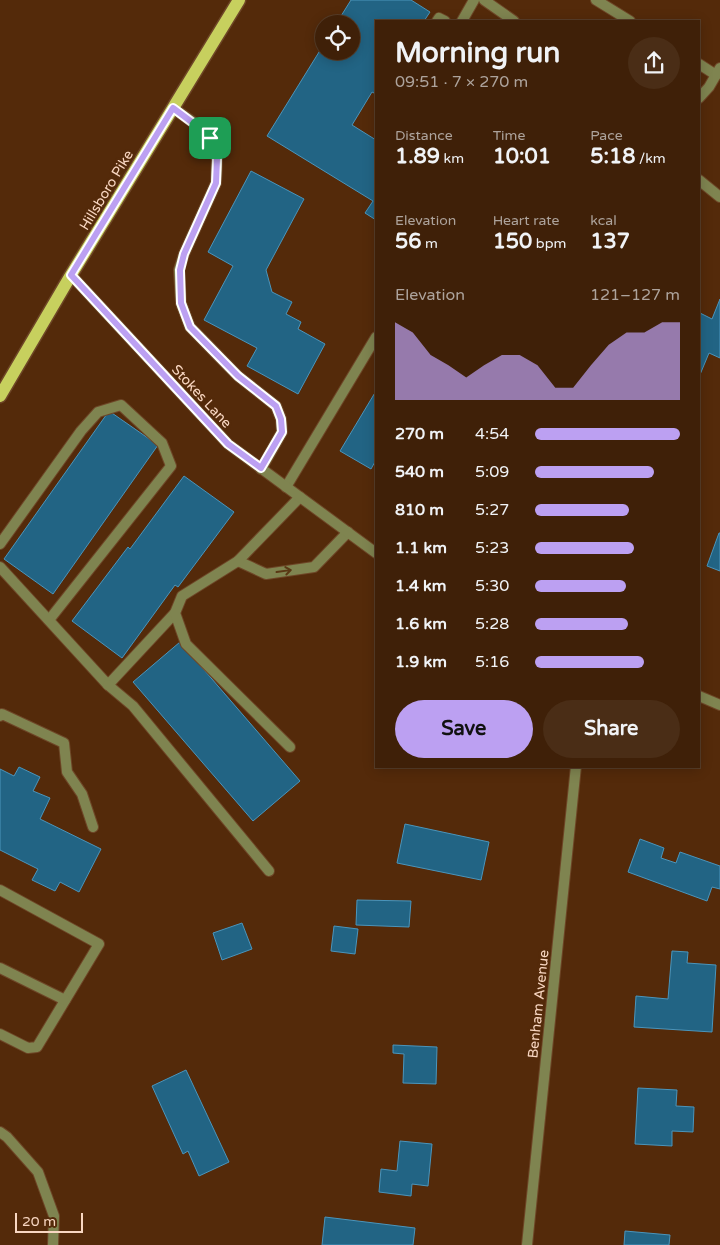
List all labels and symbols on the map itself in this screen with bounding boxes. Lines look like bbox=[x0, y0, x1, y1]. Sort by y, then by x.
pin bbox=[189, 117, 231, 159]
street label: Hillsboro Pike bbox=[76, 147, 137, 233]
street label: Stokes Lane bbox=[168, 361, 235, 432]
one-way arrow bbox=[275, 566, 291, 576]
street label: Benham Avenue bbox=[524, 949, 553, 1059]
scale bar bbox=[15, 1210, 82, 1233]

